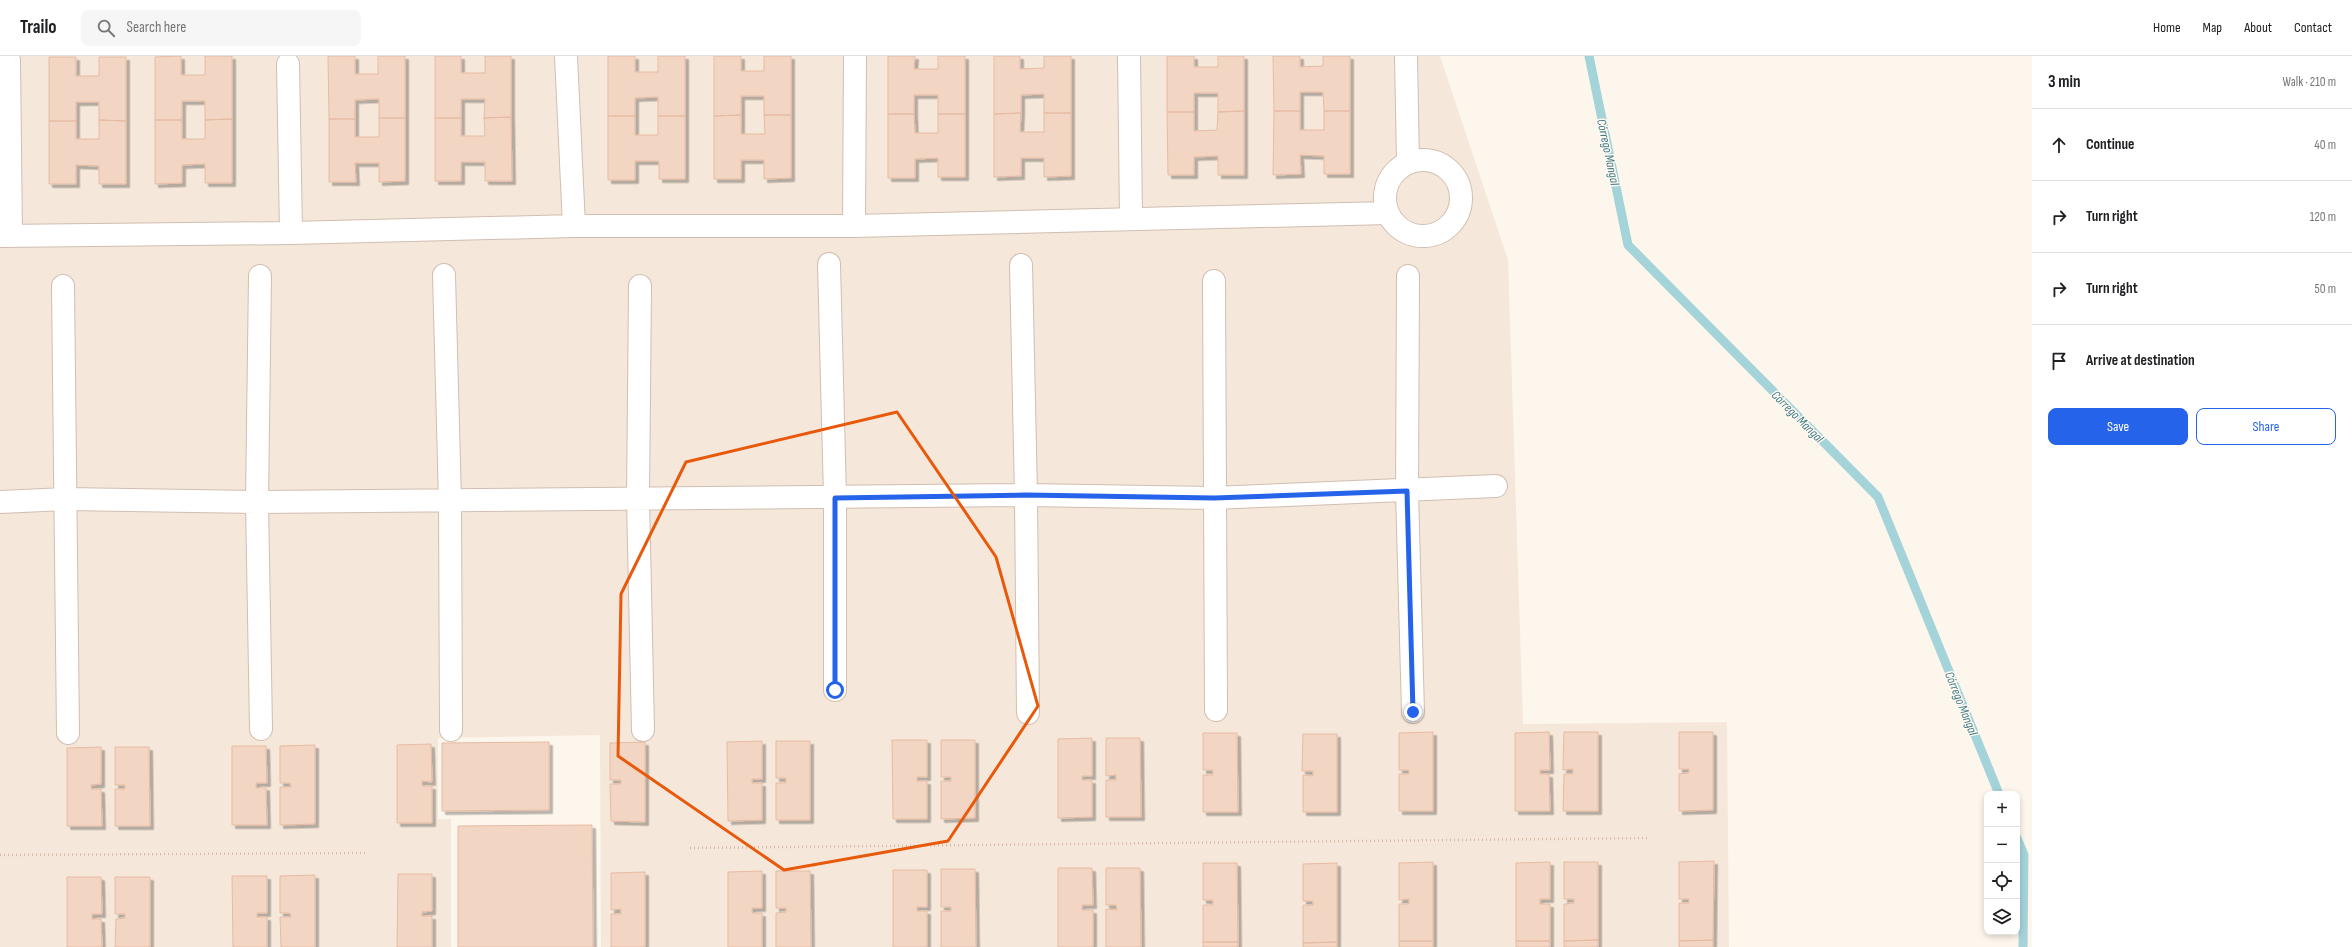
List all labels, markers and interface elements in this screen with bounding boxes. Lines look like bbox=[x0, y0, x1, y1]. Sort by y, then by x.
search box bbox=[81, 10, 361, 46]
text: Trailo bbox=[20, 16, 57, 39]
icon: search bbox=[95, 17, 117, 39]
text: Search here bbox=[127, 18, 186, 37]
text: Home bbox=[2153, 19, 2181, 36]
text: Map bbox=[2203, 19, 2222, 36]
text: About bbox=[2244, 19, 2272, 36]
text: Contact bbox=[2294, 19, 2332, 36]
text: 3 min bbox=[2048, 72, 2081, 92]
text: Walk · 210 m bbox=[2283, 74, 2336, 90]
water label: Córrego Mangal bbox=[1593, 118, 1623, 187]
icon: ahead bbox=[2048, 134, 2070, 156]
text: Continue bbox=[2086, 135, 2135, 154]
text: 40 m bbox=[2314, 137, 2336, 153]
icon: right bbox=[2048, 206, 2070, 228]
text: Turn right bbox=[2086, 207, 2138, 226]
text: 120 m bbox=[2310, 209, 2336, 225]
icon: right bbox=[2048, 278, 2070, 300]
text: Turn right bbox=[2086, 279, 2138, 298]
text: 50 m bbox=[2315, 281, 2336, 297]
icon: arrive bbox=[2048, 350, 2070, 372]
text: Arrive at destination bbox=[2086, 351, 2195, 370]
water label: Córrego Mangal bbox=[1768, 387, 1827, 447]
button: Save bbox=[2048, 408, 2188, 445]
button: Share bbox=[2196, 408, 2336, 445]
water label: Córrego Mangal bbox=[1941, 669, 1981, 738]
route start bbox=[826, 681, 844, 699]
route end bbox=[1404, 703, 1422, 721]
map controls bbox=[1984, 791, 2020, 935]
button: + bbox=[1984, 791, 2020, 827]
button: − bbox=[1984, 827, 2020, 863]
button: locate bbox=[1984, 863, 2020, 899]
button: layers bbox=[1984, 899, 2020, 935]

